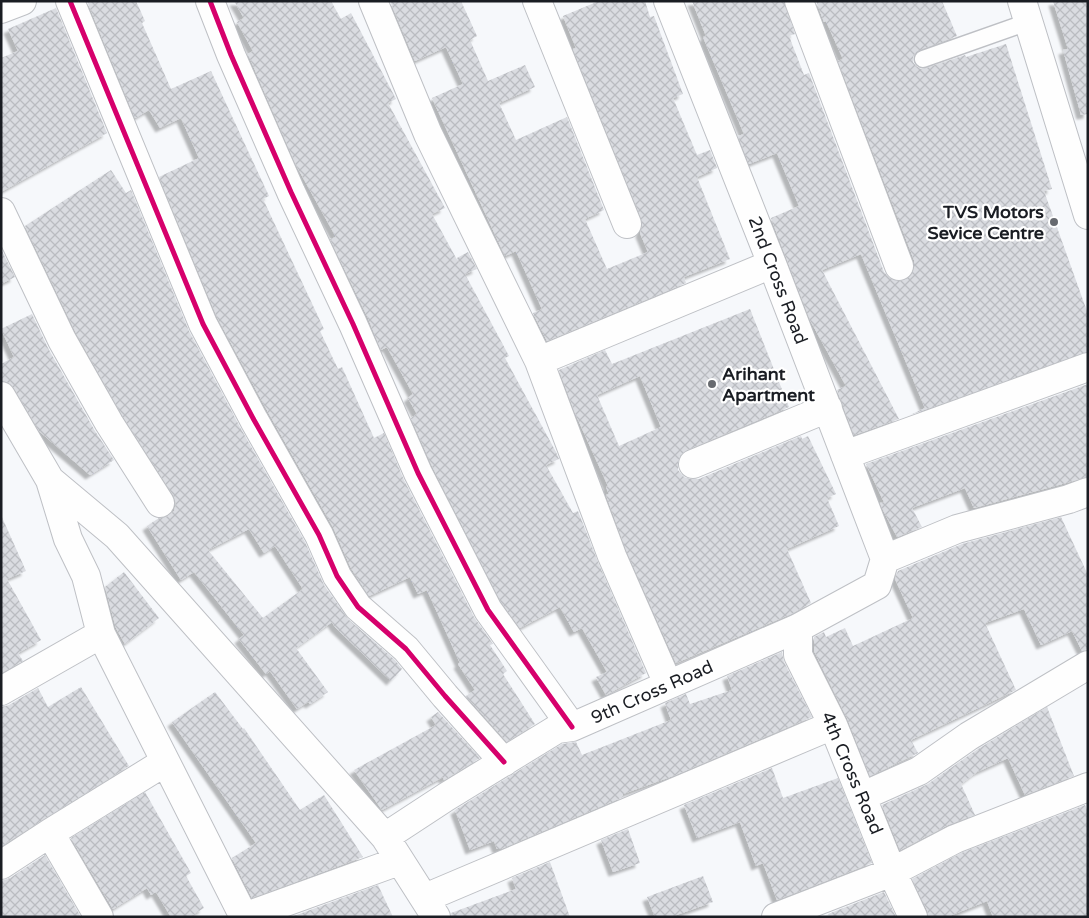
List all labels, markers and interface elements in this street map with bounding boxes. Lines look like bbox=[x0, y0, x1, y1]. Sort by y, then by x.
place label: TVS Motors Sevice Centre bbox=[928, 201, 1044, 244]
street label: 2nd Cross Road bbox=[743, 213, 813, 347]
marker: TVS Motors Sevice Centre bbox=[1048, 216, 1060, 228]
place label: Arihant Apartment bbox=[722, 363, 815, 406]
marker: Arihant Apartment bbox=[706, 378, 718, 390]
street label: 9th Cross Road bbox=[588, 655, 716, 729]
street label: 4th Cross Road bbox=[816, 708, 888, 838]

